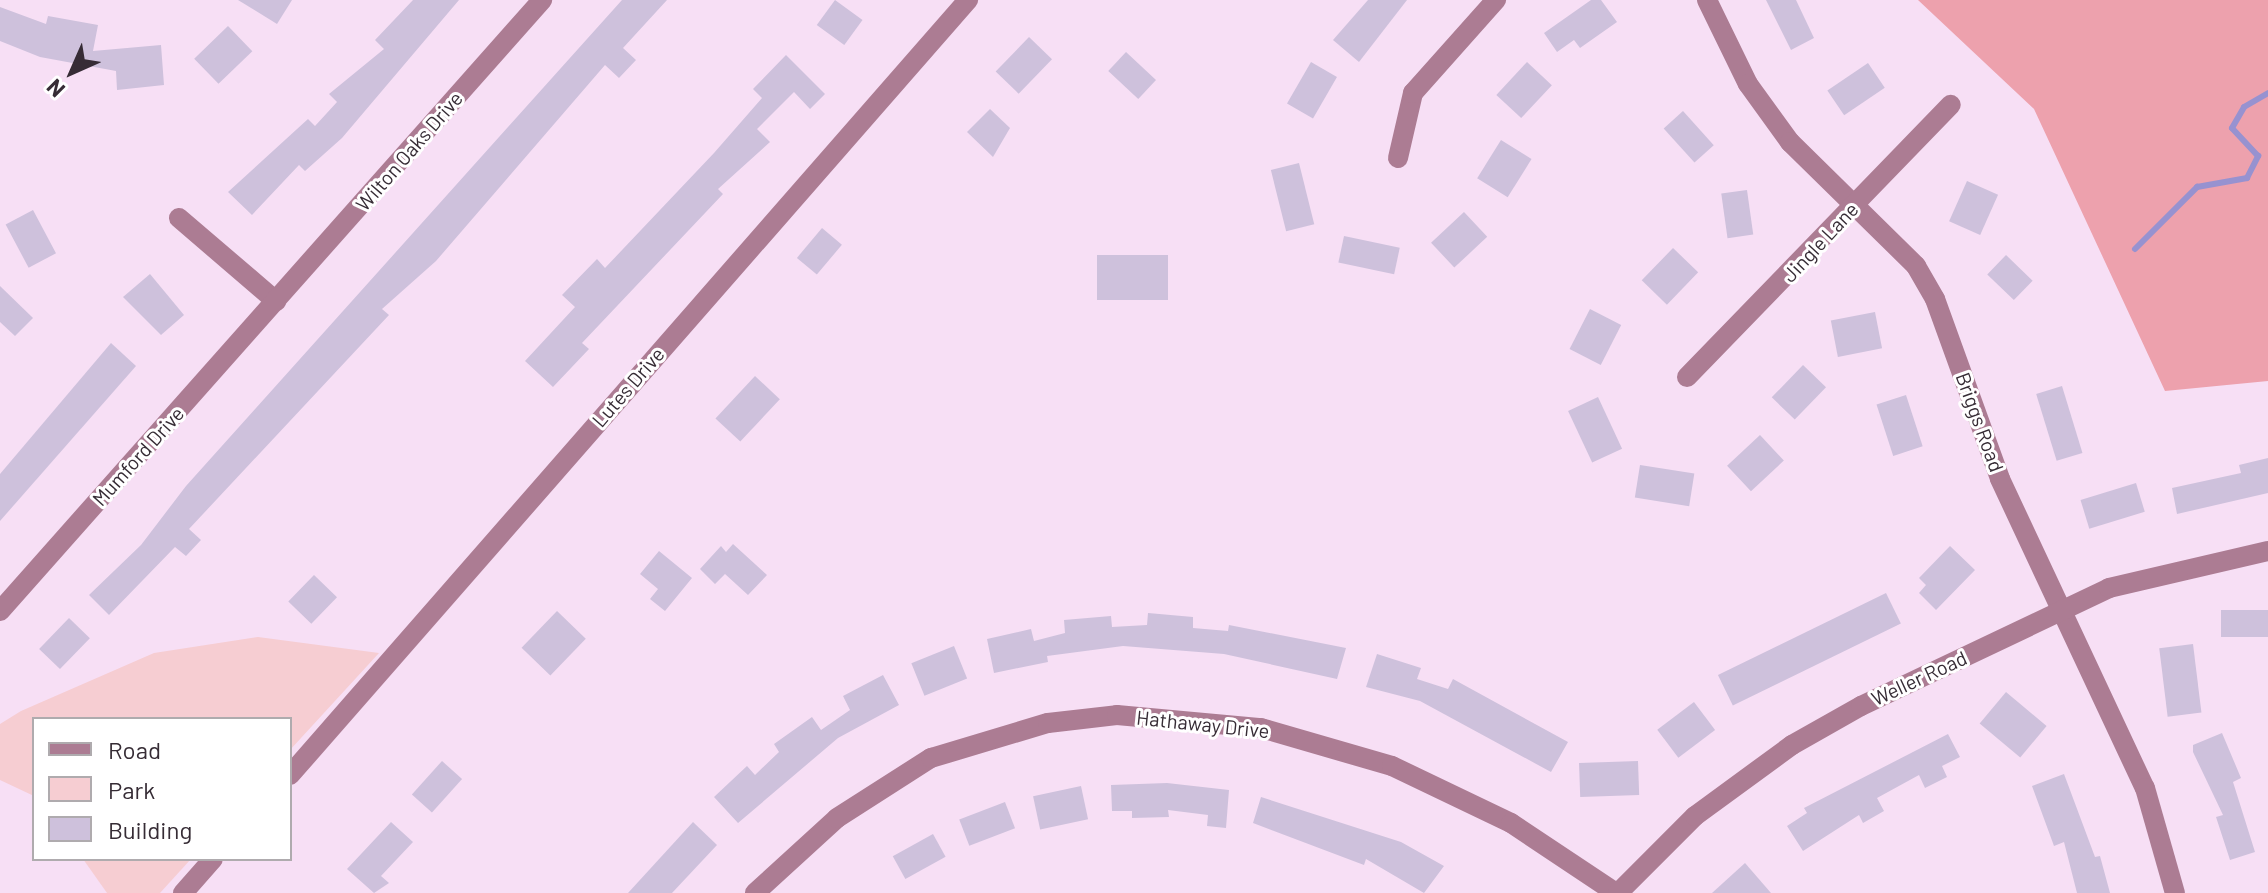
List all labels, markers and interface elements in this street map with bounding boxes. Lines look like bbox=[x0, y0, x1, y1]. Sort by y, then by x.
north arrow bbox=[32, 32, 112, 112]
text: N bbox=[41, 75, 69, 103]
street label: Wilton Oaks Drive bbox=[351, 86, 467, 216]
street label: Jingle Lane bbox=[1777, 197, 1863, 287]
street label: Lutes Drive bbox=[587, 342, 669, 432]
street label: Briggs Road bbox=[1951, 369, 2009, 475]
street label: Mumford Drive bbox=[87, 401, 189, 511]
street label: Weller Road bbox=[1867, 645, 1971, 711]
street label: Hathaway Drive bbox=[1135, 705, 1271, 743]
legend bbox=[32, 717, 292, 861]
text: Road bbox=[108, 735, 161, 764]
text: Park bbox=[108, 775, 155, 804]
text: Building bbox=[108, 815, 192, 844]

